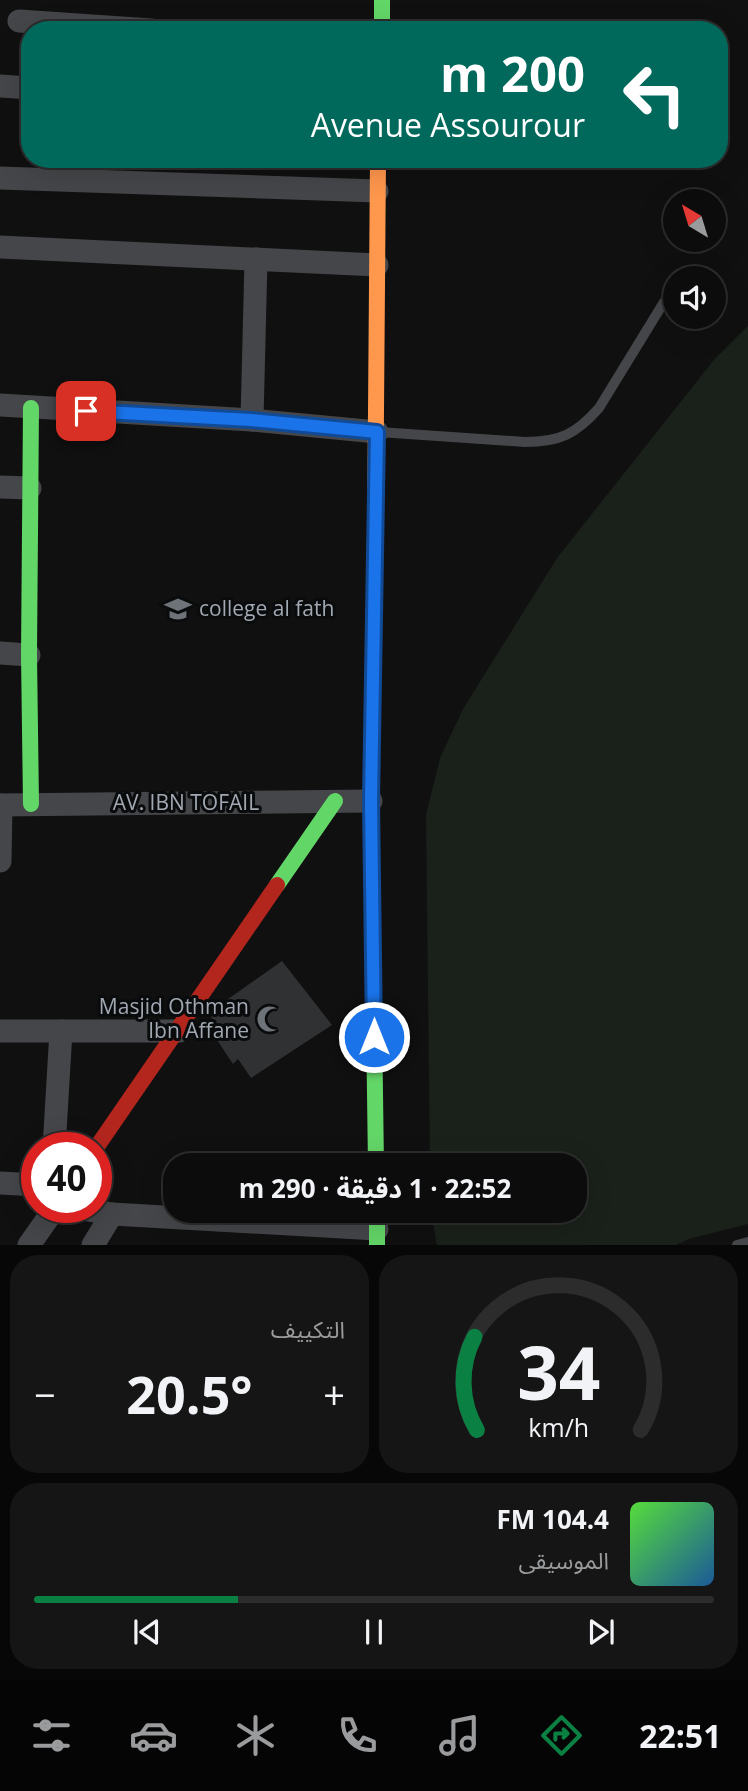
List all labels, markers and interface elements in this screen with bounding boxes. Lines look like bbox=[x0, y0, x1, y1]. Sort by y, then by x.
text: 200 m bbox=[440, 40, 585, 106]
icon: left bbox=[609, 49, 700, 140]
text: Avenue Assourour bbox=[311, 103, 585, 146]
north arrow bbox=[663, 189, 726, 252]
map controls bbox=[663, 189, 726, 329]
button: sound bbox=[663, 266, 726, 329]
pin bbox=[56, 381, 116, 441]
icon: arrive bbox=[67, 392, 105, 430]
school or university icon: college al fath bbox=[163, 594, 193, 624]
place label: college al fath bbox=[199, 594, 334, 622]
street label: AV. IBN TOFAIL bbox=[113, 788, 259, 816]
place label: Masjid Othman Ibn Affane bbox=[99, 992, 249, 1044]
position arrow bbox=[337, 1000, 411, 1074]
mosque icon: Masjid Othman Ibn Affane bbox=[255, 1004, 285, 1034]
speed limit sign: 40 bbox=[21, 1132, 112, 1223]
text: 22:52 · 1 دقيقة · 290 m bbox=[239, 1170, 511, 1206]
text: التكييف bbox=[271, 1313, 345, 1345]
text: 34 bbox=[517, 1322, 600, 1421]
text: 20.5° bbox=[126, 1358, 253, 1429]
text: − bbox=[34, 1368, 56, 1420]
text: + bbox=[323, 1368, 345, 1420]
text: km/h bbox=[528, 1410, 589, 1444]
text: 104.4 FM bbox=[497, 1501, 609, 1537]
text: الموسيقى bbox=[518, 1544, 609, 1576]
icon: previous bbox=[128, 1613, 166, 1651]
icon: pause bbox=[355, 1613, 393, 1651]
icon: next bbox=[582, 1613, 620, 1651]
icon: filters bbox=[27, 1711, 76, 1760]
icon: car bbox=[129, 1711, 178, 1760]
icon: climate bbox=[231, 1711, 280, 1760]
icon: phone bbox=[333, 1711, 382, 1760]
icon: music bbox=[435, 1711, 484, 1760]
icon: directions bbox=[537, 1711, 586, 1760]
text: 22:51 bbox=[639, 1714, 721, 1757]

